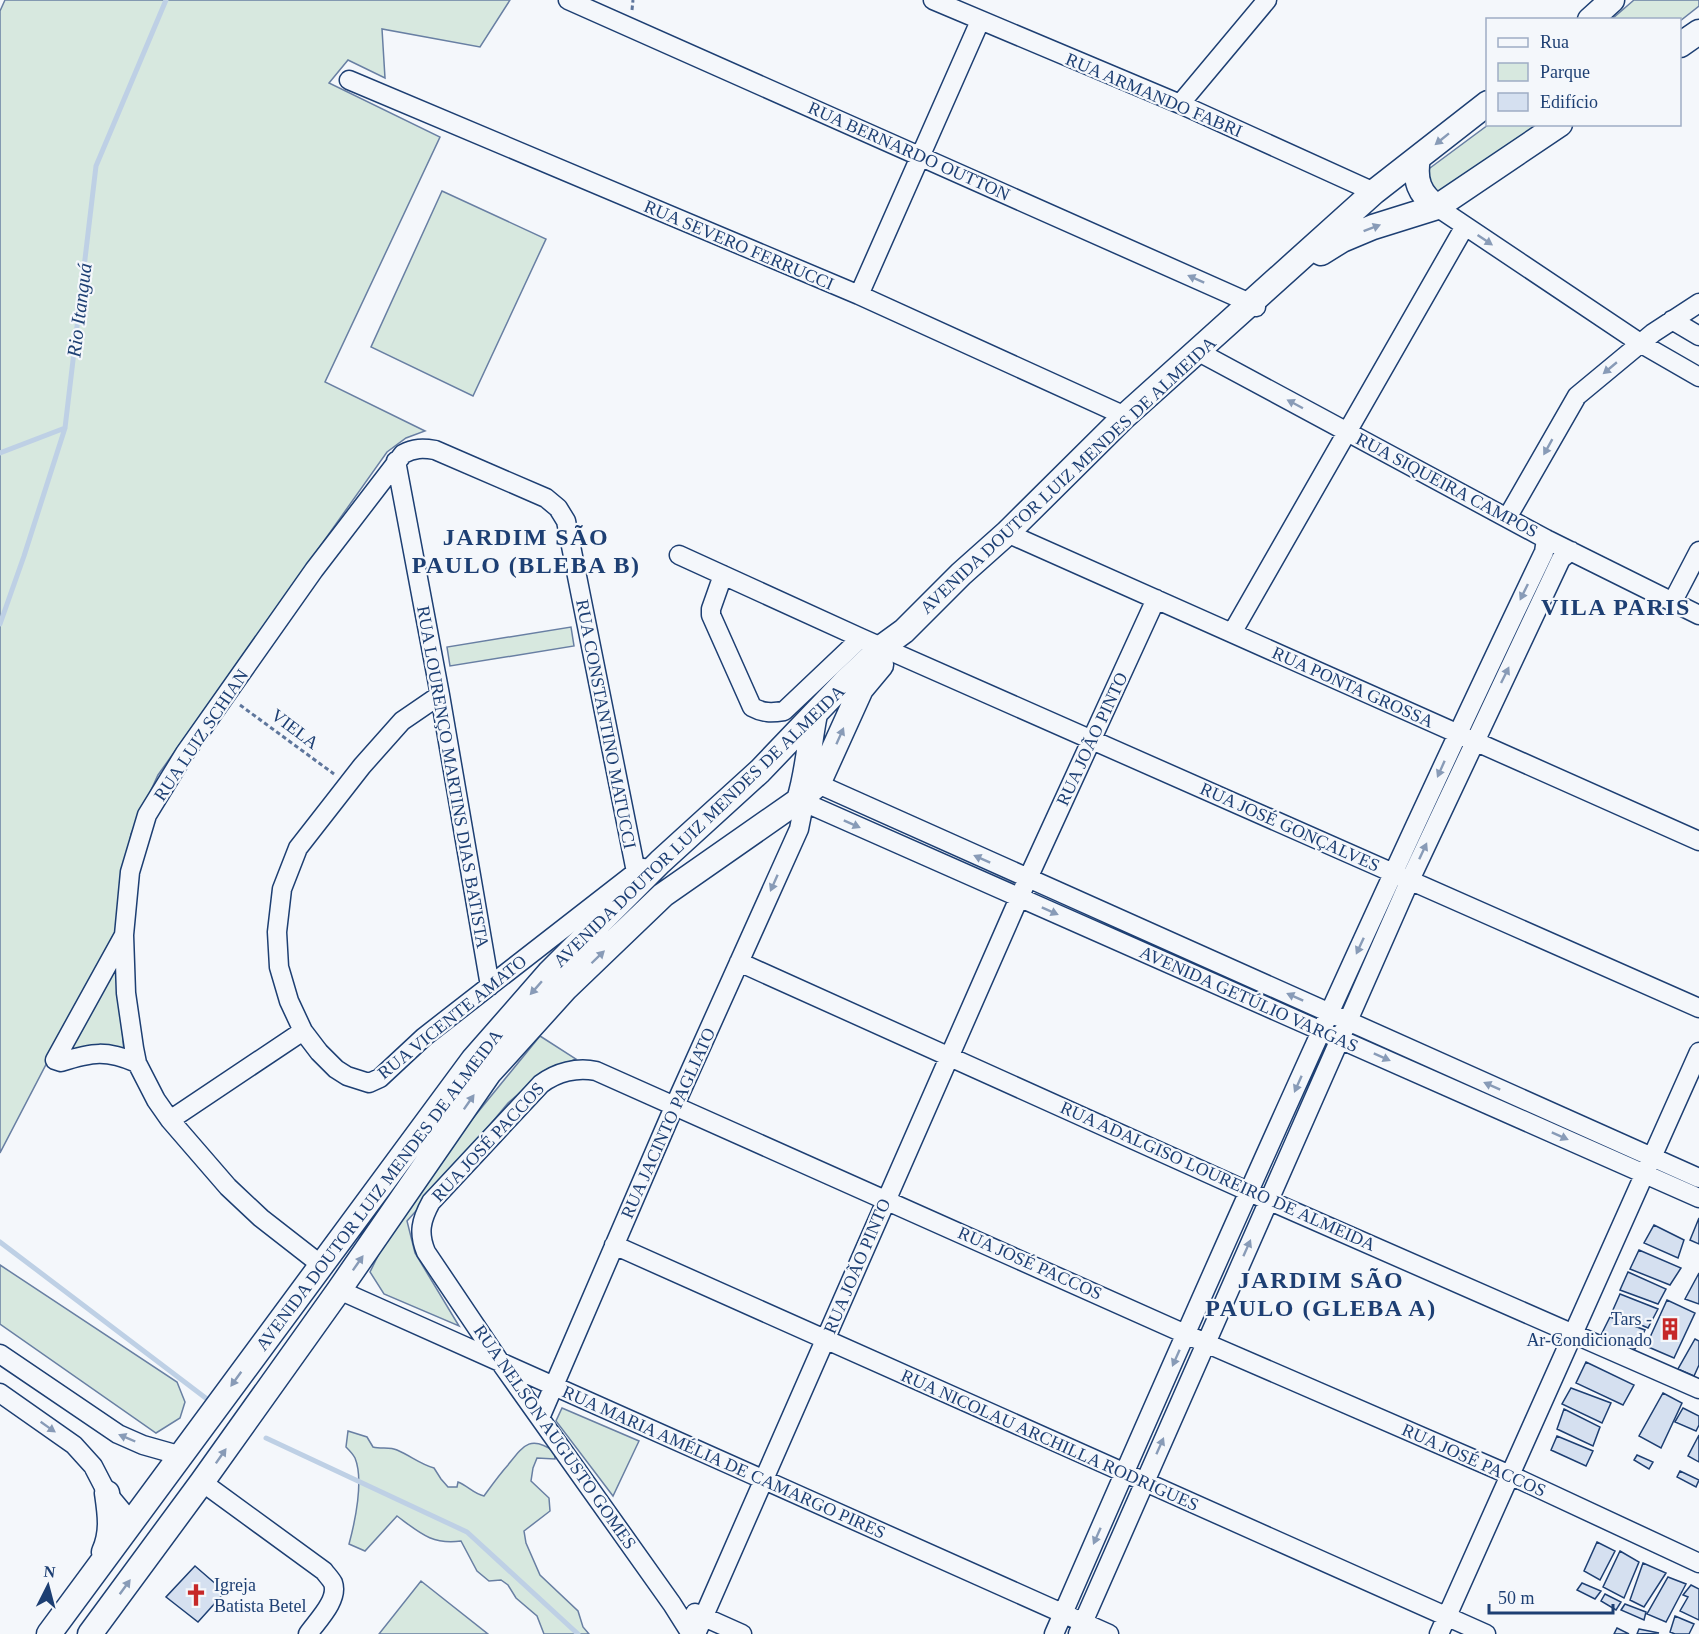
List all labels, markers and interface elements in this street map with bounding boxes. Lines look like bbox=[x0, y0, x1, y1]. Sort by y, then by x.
legend bbox=[1486, 18, 1681, 126]
text: Rua bbox=[1540, 32, 1569, 52]
street label: RUA ARMANDO FABRI bbox=[1063, 49, 1245, 141]
text: Parque bbox=[1540, 62, 1590, 82]
text: Edifício bbox=[1540, 92, 1598, 112]
street label: RUA BERNARDO OUTTON bbox=[805, 97, 1013, 205]
one-way arrow bbox=[1434, 133, 1450, 146]
street label: RUA SEVERO FERRUCCI bbox=[641, 196, 837, 294]
one-way arrow bbox=[1364, 222, 1382, 232]
one-way arrow bbox=[1477, 234, 1494, 245]
water label: Rio Itanguá bbox=[62, 262, 97, 360]
one-way arrow bbox=[1187, 274, 1205, 284]
street label: AVENIDA DOUTOR LUIZ MENDES DE ALMEIDA bbox=[916, 332, 1220, 618]
one-way arrow bbox=[1602, 362, 1618, 375]
one-way arrow bbox=[1286, 399, 1304, 409]
street label: RUA SIQUEIRA CAMPOS bbox=[1353, 429, 1541, 541]
one-way arrow bbox=[1543, 439, 1553, 456]
district label: JARDIM SÃO PAULO (BLEBA B) bbox=[412, 524, 640, 578]
one-way arrow bbox=[1520, 584, 1529, 601]
district label: VILA PARIS bbox=[1541, 594, 1691, 620]
street label: RUA CONSTANTINO MATUCCI bbox=[572, 598, 640, 850]
street label: RUA LOURENÇO MARTINS DIAS BATISTA bbox=[413, 604, 493, 950]
street label: RUA PONTA GROSSA bbox=[1269, 642, 1437, 732]
street label: RUA LUIZ SCHIAN bbox=[150, 666, 252, 804]
one-way arrow bbox=[1501, 666, 1510, 683]
street label: RUA JOÃO PINTO bbox=[1051, 669, 1132, 809]
street label: AVENIDA DOUTOR LUIZ MENDES DE ALMEIDA bbox=[549, 681, 849, 971]
street label: VIELA bbox=[267, 705, 323, 753]
one-way arrow bbox=[835, 728, 844, 745]
one-way arrow bbox=[1437, 760, 1446, 777]
street label: RUA JOSÉ GONÇALVES bbox=[1197, 777, 1383, 876]
one-way arrow bbox=[844, 819, 862, 829]
one-way arrow bbox=[1418, 843, 1427, 860]
one-way arrow bbox=[974, 854, 991, 863]
one-way arrow bbox=[770, 874, 779, 891]
one-way arrow bbox=[1041, 907, 1058, 916]
one-way arrow bbox=[1356, 938, 1365, 955]
street label: AVENIDA GETÚLIO VARGAS bbox=[1137, 941, 1362, 1056]
one-way arrow bbox=[591, 950, 606, 964]
street label: RUA VICENTE AMATO bbox=[374, 951, 530, 1083]
one-way arrow bbox=[530, 980, 543, 995]
one-way arrow bbox=[1286, 992, 1304, 1002]
street label: RUA JACINTO PAGLIATO bbox=[617, 1025, 719, 1221]
street label: AVENIDA DOUTOR LUIZ MENDES DE ALMEIDA bbox=[252, 1026, 506, 1354]
one-way arrow bbox=[1373, 1053, 1391, 1063]
one-way arrow bbox=[1293, 1076, 1303, 1094]
street label: RUA JOSÉ PACCOS bbox=[427, 1078, 548, 1206]
one-way arrow bbox=[1483, 1081, 1501, 1090]
one-way arrow bbox=[463, 1095, 475, 1111]
street label: RUA ADALGISO LOUREIRO DE ALMEIDA bbox=[1057, 1097, 1379, 1255]
one-way arrow bbox=[1552, 1132, 1569, 1141]
street label: RUA JOÃO PINTO bbox=[819, 1195, 894, 1337]
street label: RUA JOSÉ PACCOS bbox=[955, 1221, 1105, 1304]
one-way arrow bbox=[1243, 1239, 1252, 1257]
one-way arrow bbox=[352, 1255, 364, 1271]
district label: JARDIM SÃO PAULO (GLEBA A) bbox=[1205, 1267, 1437, 1321]
place label: Tars - Ar-Condicionado bbox=[1526, 1309, 1652, 1350]
building icon: Tars - Ar-Condicionado bbox=[1657, 1316, 1683, 1342]
street label: RUA NELSON AUGUSTO GOMES bbox=[470, 1321, 640, 1553]
one-way arrow bbox=[1171, 1349, 1180, 1367]
street label: RUA NICOLAU ARCHILLA RODRIGUES bbox=[898, 1365, 1202, 1515]
one-way arrow bbox=[230, 1370, 242, 1386]
street label: RUA MARIA AMÉLIA DE CAMARGO PIRES bbox=[559, 1380, 889, 1543]
street label: RUA JOSÉ PACCOS bbox=[1399, 1418, 1549, 1501]
one-way arrow bbox=[39, 1421, 55, 1433]
one-way arrow bbox=[118, 1433, 135, 1442]
one-way arrow bbox=[1155, 1436, 1165, 1454]
one-way arrow bbox=[215, 1448, 226, 1464]
one-way arrow bbox=[1092, 1528, 1102, 1546]
north arrow bbox=[18, 1556, 78, 1616]
text: N bbox=[43, 1563, 57, 1581]
place label: Igreja Batista Betel bbox=[214, 1575, 306, 1616]
scale bar bbox=[1489, 1577, 1614, 1615]
one-way arrow bbox=[119, 1579, 131, 1595]
church icon: Igreja Batista Betel bbox=[183, 1582, 209, 1608]
text: 50 m bbox=[1498, 1588, 1535, 1608]

